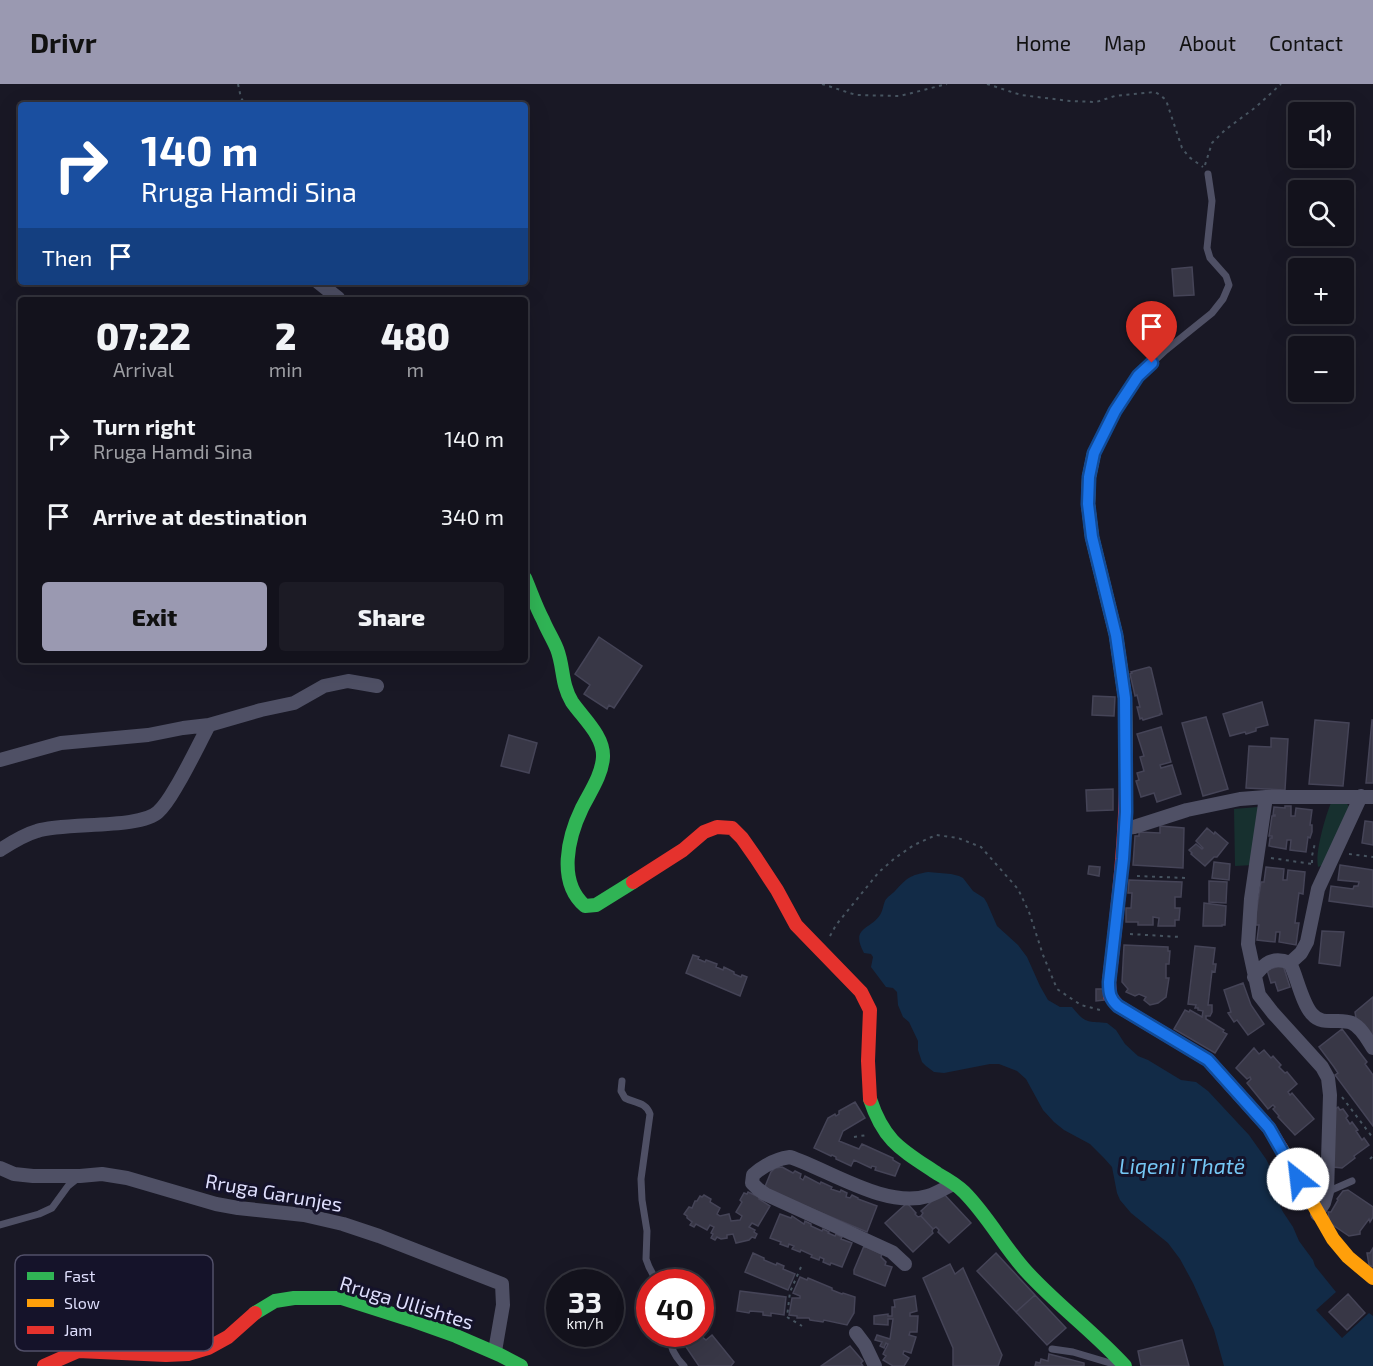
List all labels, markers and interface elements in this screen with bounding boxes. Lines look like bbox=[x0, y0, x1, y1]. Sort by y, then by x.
text: Drivr bbox=[30, 25, 97, 59]
text: Home bbox=[1015, 30, 1071, 55]
text: Map bbox=[1104, 30, 1146, 55]
text: About bbox=[1179, 30, 1236, 55]
text: Contact bbox=[1269, 30, 1343, 55]
map controls bbox=[1288, 102, 1354, 402]
button: sound bbox=[1288, 102, 1354, 168]
text: 140 m bbox=[141, 124, 258, 174]
icon: right bbox=[42, 126, 120, 204]
text: Rruga Hamdi Sina bbox=[141, 175, 357, 207]
button: search bbox=[1288, 180, 1354, 246]
icon: arrive bbox=[104, 240, 137, 273]
text: Then bbox=[42, 244, 92, 270]
button: + bbox=[1288, 258, 1354, 324]
pin bbox=[1126, 301, 1177, 363]
icon: arrive bbox=[1135, 310, 1168, 343]
text: 07:22 bbox=[96, 314, 191, 357]
text: 2 bbox=[275, 314, 296, 357]
text: 480 bbox=[381, 314, 450, 357]
button: − bbox=[1288, 336, 1354, 402]
text: Arrival bbox=[113, 357, 174, 381]
text: min bbox=[269, 357, 303, 381]
text: m bbox=[407, 357, 424, 381]
text: Turn right bbox=[93, 413, 195, 439]
icon: right bbox=[42, 422, 75, 455]
text: 140 m bbox=[444, 425, 504, 451]
text: Rruga Hamdi Sina bbox=[93, 439, 253, 463]
icon: arrive bbox=[42, 500, 75, 533]
text: Arrive at destination bbox=[93, 503, 307, 529]
text: 340 m bbox=[441, 503, 504, 529]
button: Exit bbox=[42, 582, 267, 651]
button: Share bbox=[279, 582, 504, 651]
position arrow bbox=[1266, 1147, 1330, 1211]
water label: Liqeni i Thatë bbox=[1119, 1153, 1245, 1178]
street label: Rruga Garunjes bbox=[204, 1168, 344, 1216]
legend bbox=[15, 1255, 213, 1351]
text: Fast bbox=[64, 1266, 95, 1285]
speed limit sign: 40 bbox=[636, 1269, 714, 1347]
street label: Rruga Ullishtes bbox=[337, 1270, 477, 1334]
text: 33 bbox=[568, 1283, 602, 1319]
text: Slow bbox=[64, 1293, 100, 1312]
text: km/h bbox=[566, 1314, 604, 1332]
text: Jam bbox=[64, 1320, 92, 1339]

